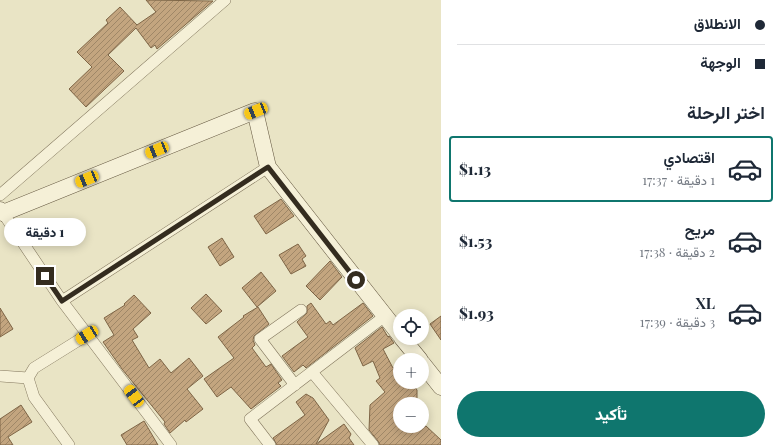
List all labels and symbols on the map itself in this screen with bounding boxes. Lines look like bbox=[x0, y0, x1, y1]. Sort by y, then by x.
car bbox=[243, 101, 269, 121]
car bbox=[144, 140, 170, 160]
car bbox=[74, 169, 100, 189]
callout: 1 دقيقة bbox=[4, 218, 86, 246]
route end bbox=[36, 267, 54, 285]
route start bbox=[347, 271, 365, 289]
car bbox=[74, 324, 100, 346]
car bbox=[122, 383, 146, 409]

